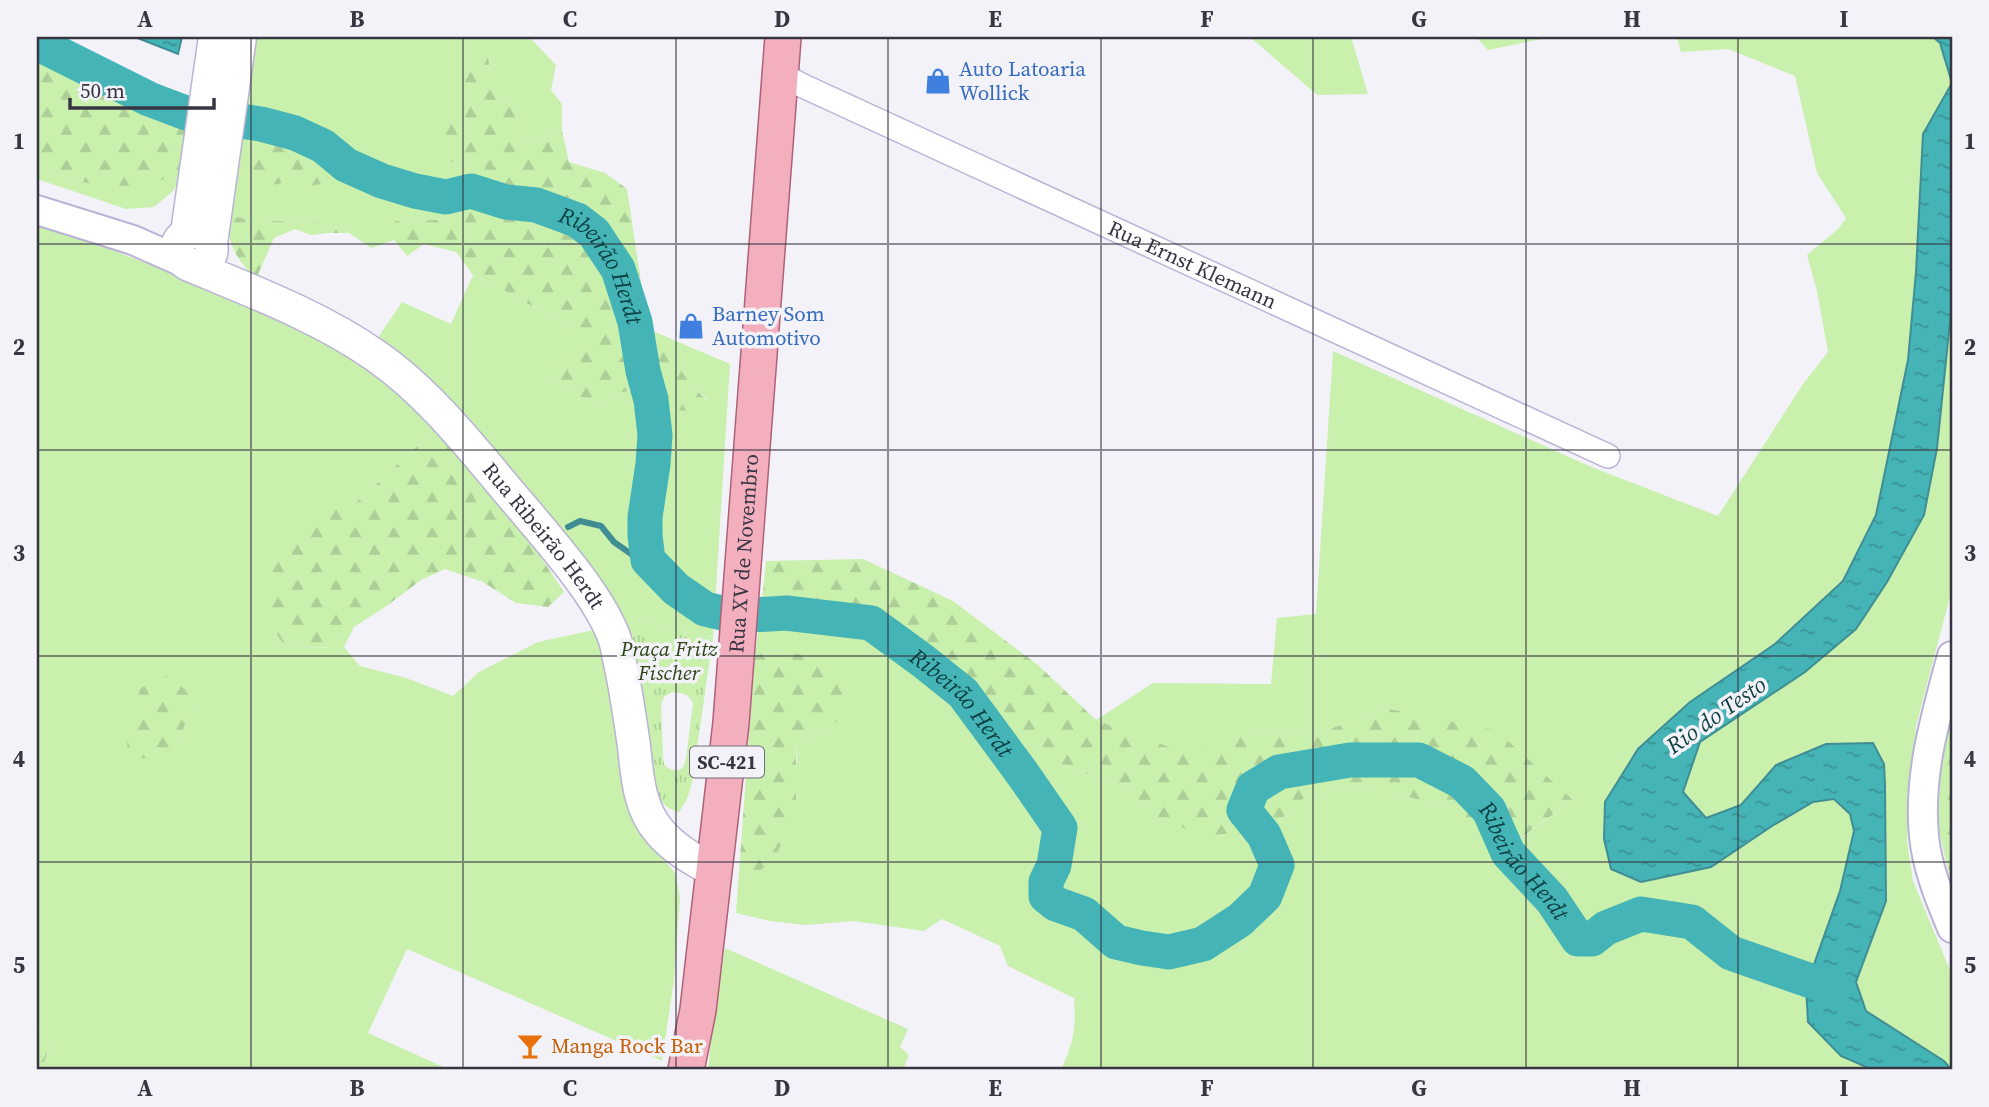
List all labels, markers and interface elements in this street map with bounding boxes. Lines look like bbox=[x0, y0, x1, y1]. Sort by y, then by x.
text: A bbox=[137, 3, 153, 35]
text: B bbox=[350, 3, 365, 35]
text: C bbox=[563, 3, 577, 35]
text: D bbox=[774, 3, 790, 35]
text: E bbox=[988, 3, 1002, 35]
text: F bbox=[1200, 3, 1214, 35]
text: G bbox=[1411, 3, 1427, 35]
text: H bbox=[1623, 3, 1641, 35]
text: I bbox=[1840, 3, 1849, 35]
place label: Auto Latoaria Wollick bbox=[959, 54, 1086, 107]
scale bar bbox=[70, 66, 214, 110]
shop icon: Auto Latoaria Wollick bbox=[923, 66, 953, 96]
text: 50 m bbox=[80, 76, 125, 105]
text: 1 bbox=[13, 125, 25, 157]
text: 1 bbox=[1964, 125, 1976, 157]
water label: Ribeirão Herdt bbox=[554, 198, 651, 330]
street label: Rua Ernst Klemann bbox=[1104, 213, 1282, 316]
place label: Barney Som Automotivo bbox=[712, 299, 825, 352]
shop icon: Barney Som Automotivo bbox=[676, 311, 706, 341]
text: 2 bbox=[13, 331, 25, 363]
text: 2 bbox=[1964, 331, 1976, 363]
street label: Rua XV de Novembro bbox=[721, 453, 765, 654]
street label: Rua Ribeirão Herdt bbox=[476, 456, 612, 614]
text: 3 bbox=[13, 537, 25, 569]
text: 3 bbox=[1964, 537, 1976, 569]
park label: Praça Fritz Fischer bbox=[619, 634, 719, 687]
water label: Ribeirão Herdt bbox=[902, 640, 1022, 765]
water label: Rio do Testo bbox=[1659, 669, 1772, 762]
text: 4 bbox=[13, 743, 25, 775]
text: 4 bbox=[1964, 743, 1976, 775]
road number: SC-421 bbox=[690, 747, 764, 778]
water label: Ribeirão Herdt bbox=[1471, 793, 1578, 928]
text: 5 bbox=[13, 949, 25, 981]
text: 5 bbox=[1964, 949, 1976, 981]
bar icon: Manga Rock Bar bbox=[515, 1031, 545, 1061]
place label: Manga Rock Bar bbox=[551, 1031, 703, 1060]
text: A bbox=[137, 1072, 153, 1104]
text: B bbox=[350, 1072, 365, 1104]
text: C bbox=[563, 1072, 577, 1104]
text: D bbox=[774, 1072, 790, 1104]
text: E bbox=[988, 1072, 1002, 1104]
text: F bbox=[1200, 1072, 1214, 1104]
text: G bbox=[1411, 1072, 1427, 1104]
text: H bbox=[1623, 1072, 1641, 1104]
text: I bbox=[1840, 1072, 1849, 1104]

